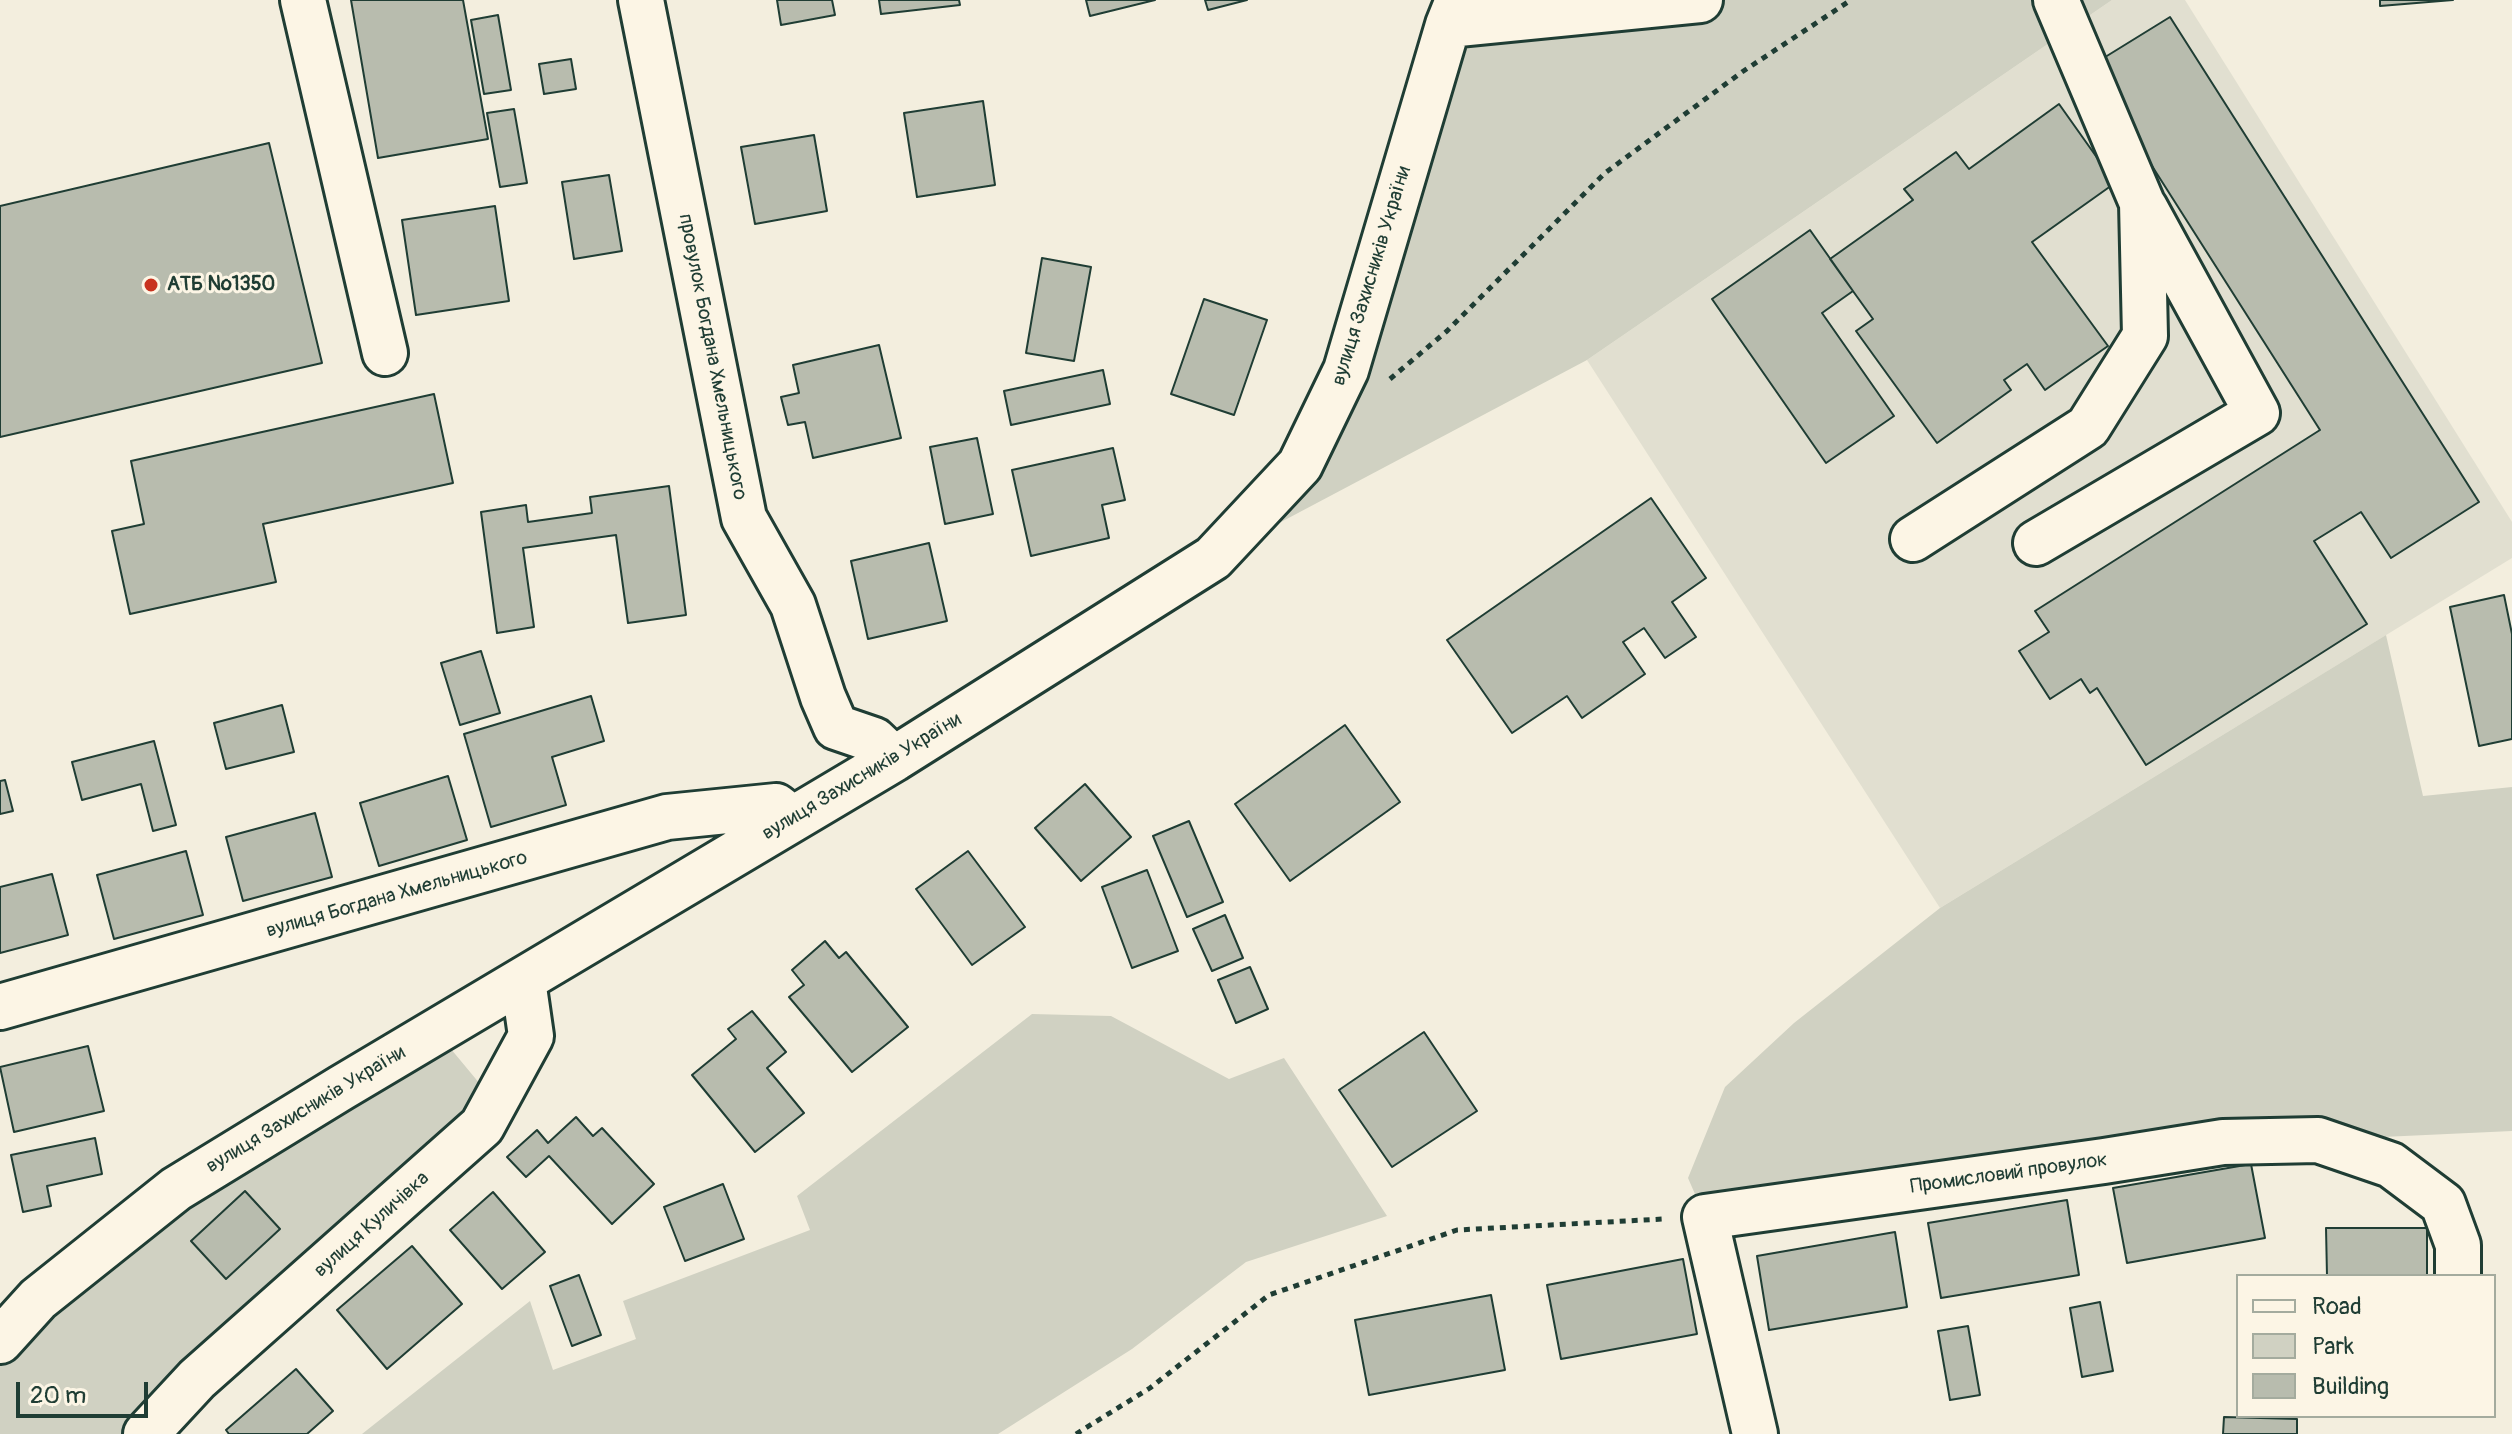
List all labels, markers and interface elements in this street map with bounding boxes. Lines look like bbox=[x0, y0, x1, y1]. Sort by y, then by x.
street label: вулиця Захисників України bbox=[1327, 163, 1417, 389]
street label: провулок Богдана Хмельницького bbox=[672, 212, 752, 502]
place label: АТБ №1350 bbox=[167, 273, 275, 297]
marker: АТБ №1350 bbox=[142, 276, 160, 294]
street label: вулиця Захисників України bbox=[758, 708, 966, 846]
street label: вулиця Богдана Хмельницького bbox=[264, 846, 530, 944]
street label: вулиця Захисників України bbox=[202, 1041, 410, 1179]
street label: Промисловий провулок bbox=[1909, 1148, 2109, 1200]
street label: вулиця Куличівка bbox=[309, 1167, 435, 1283]
legend bbox=[2236, 1274, 2496, 1418]
text: Road bbox=[2312, 1292, 2362, 1321]
text: Park bbox=[2312, 1332, 2354, 1361]
scale bar bbox=[20, 1366, 152, 1416]
text: Building bbox=[2312, 1372, 2389, 1401]
text: 20 m bbox=[30, 1381, 86, 1410]

